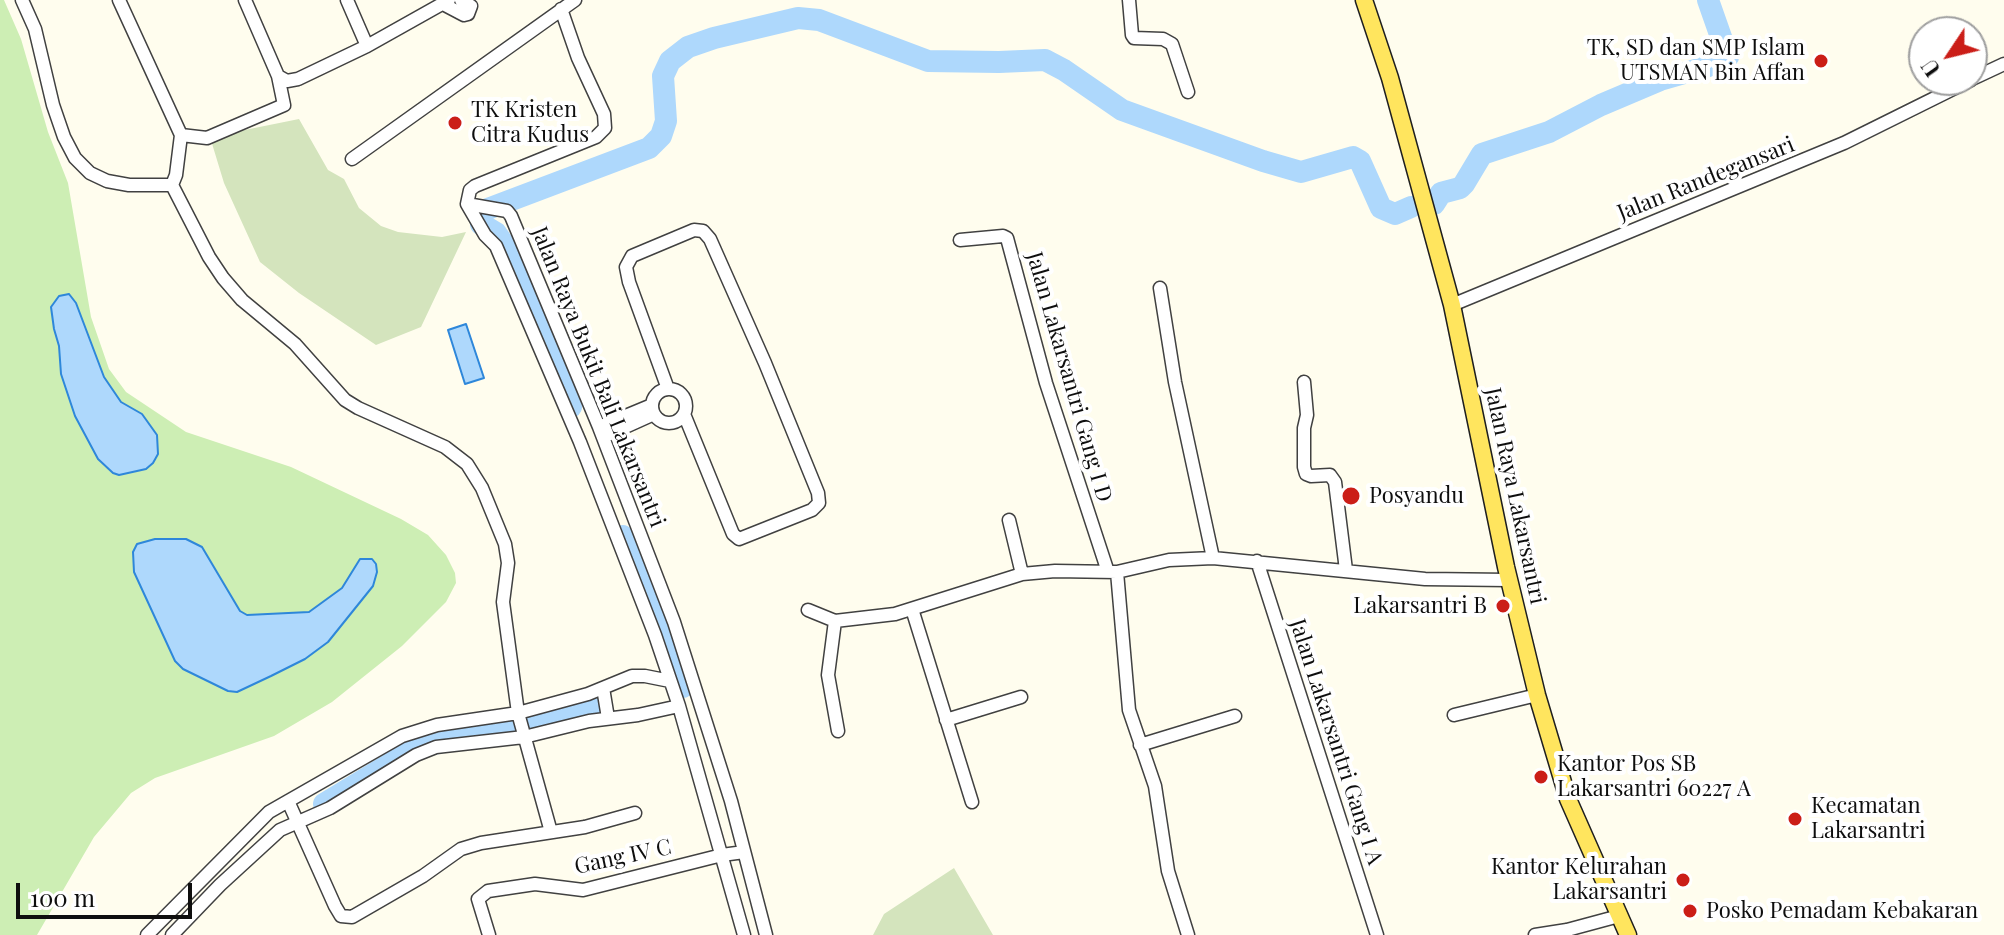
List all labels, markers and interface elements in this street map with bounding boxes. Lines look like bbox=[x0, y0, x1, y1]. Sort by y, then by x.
north arrow bbox=[1908, 16, 1988, 96]
place label: TK, SD dan SMP Islam UTSMAN Bin Affan bbox=[1587, 35, 1805, 86]
marker: TK, SD dan SMP Islam UTSMAN Bin Affan bbox=[1812, 52, 1830, 70]
text: U bbox=[1913, 54, 1947, 83]
place label: TK Kristen Citra Kudus bbox=[471, 97, 589, 148]
marker: TK Kristen Citra Kudus bbox=[446, 114, 464, 132]
street label: Jalan Randegansari bbox=[1614, 131, 1798, 227]
street label: Jalan Raya Bukit Bali Lakarsantri bbox=[526, 223, 670, 531]
street label: Jalan Lakarsantri Gang I D bbox=[1021, 249, 1117, 505]
street label: Jalan Raya Lakarsantri bbox=[1479, 385, 1551, 607]
place label: Posyandu bbox=[1369, 483, 1464, 509]
marker: Posyandu bbox=[1340, 485, 1362, 507]
place label: Lakarsantri B bbox=[1353, 593, 1487, 619]
marker: Lakarsantri B bbox=[1494, 597, 1512, 615]
street label: Jalan Lakarsantri Gang I A bbox=[1284, 616, 1388, 868]
place label: Kantor Pos SB Lakarsantri 60227 A bbox=[1557, 751, 1751, 802]
marker: Kantor Pos SB Lakarsantri 60227 A bbox=[1532, 768, 1550, 786]
place label: Kecamatan Lakarsantri bbox=[1811, 793, 1925, 844]
marker: Kecamatan Lakarsantri bbox=[1786, 810, 1804, 828]
street label: Gang IV C bbox=[572, 834, 674, 880]
place label: Kantor Kelurahan Lakarsantri bbox=[1491, 854, 1667, 906]
scale bar bbox=[20, 867, 196, 917]
marker: Kantor Kelurahan Lakarsantri bbox=[1674, 871, 1692, 889]
text: 100 m bbox=[30, 881, 95, 913]
place label: Posko Pemadam Kebakaran bbox=[1706, 898, 1978, 924]
marker: Posko Pemadam Kebakaran bbox=[1681, 902, 1699, 920]

